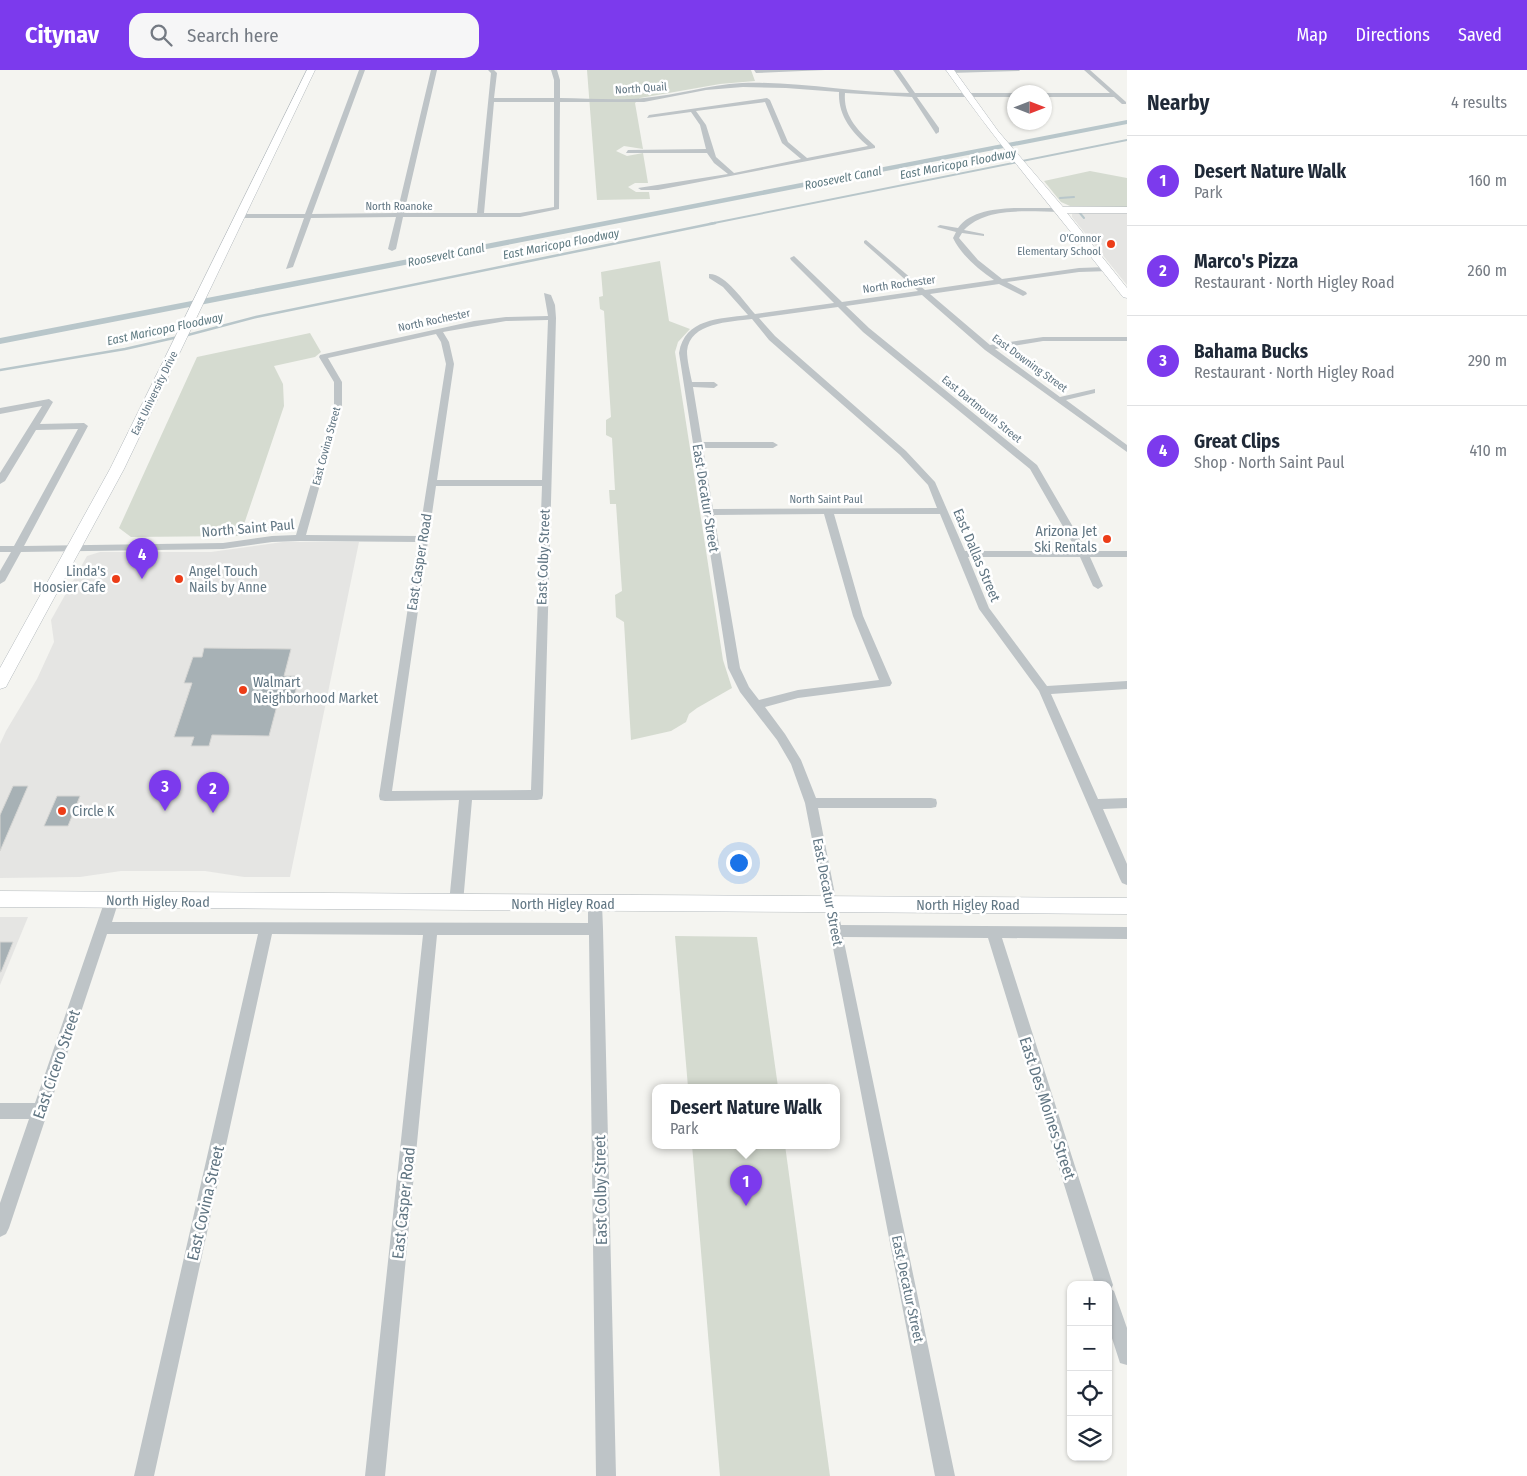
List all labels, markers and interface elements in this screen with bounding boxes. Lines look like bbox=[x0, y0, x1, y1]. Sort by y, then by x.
search box bbox=[129, 13, 479, 58]
text: Citynav bbox=[25, 21, 99, 49]
icon: search bbox=[147, 21, 175, 49]
text: Search here bbox=[187, 24, 279, 47]
text: Map bbox=[1296, 24, 1328, 46]
text: Directions bbox=[1356, 24, 1430, 46]
text: Saved bbox=[1458, 24, 1502, 46]
street label: North Quail bbox=[615, 80, 668, 97]
north arrow bbox=[1007, 85, 1052, 130]
text: Nearby bbox=[1147, 90, 1209, 116]
text: 4 results bbox=[1451, 93, 1507, 112]
water label: East Maricopa Floodway bbox=[899, 146, 1018, 182]
text: Desert Nature Walk bbox=[1194, 160, 1346, 183]
water label: Roosevelt Canal bbox=[803, 164, 883, 192]
text: 1 bbox=[1160, 171, 1166, 190]
text: 160 m bbox=[1468, 171, 1507, 190]
text: Park bbox=[1194, 183, 1222, 202]
street label: North Roanoke bbox=[365, 200, 433, 213]
water label: East Maricopa Floodway bbox=[502, 226, 621, 262]
place label: O'Connor Elementary School bbox=[1017, 232, 1101, 258]
marker: O'Connor Elementary School bbox=[1105, 238, 1117, 250]
water label: Roosevelt Canal bbox=[406, 241, 486, 269]
text: Marco's Pizza bbox=[1194, 250, 1298, 273]
text: 2 bbox=[1159, 261, 1167, 280]
text: 260 m bbox=[1468, 261, 1507, 280]
street label: North Rochester bbox=[862, 273, 936, 296]
text: Restaurant · North Higley Road bbox=[1194, 273, 1394, 292]
street label: North Rochester bbox=[397, 306, 471, 334]
water label: East Maricopa Floodway bbox=[106, 310, 225, 348]
street label: East Downing Street bbox=[990, 332, 1070, 395]
text: Bahama Bucks bbox=[1194, 340, 1308, 363]
street label: East University Drive bbox=[128, 349, 180, 437]
text: 3 bbox=[1159, 351, 1167, 370]
text: 290 m bbox=[1468, 351, 1507, 370]
text: Restaurant · North Higley Road bbox=[1194, 363, 1394, 382]
street label: East Dartmouth Street bbox=[939, 373, 1025, 446]
street label: East Covina Street bbox=[310, 405, 343, 487]
text: Great Clips bbox=[1194, 430, 1280, 453]
text: 4 bbox=[1159, 441, 1167, 460]
text: 410 m bbox=[1469, 441, 1507, 460]
street label: East Decatur Street bbox=[689, 443, 723, 554]
text: Shop · North Saint Paul bbox=[1194, 453, 1345, 472]
street label: North Saint Paul bbox=[789, 493, 863, 506]
street label: East Dallas Street bbox=[949, 506, 1004, 605]
street label: East Colby Street bbox=[533, 508, 554, 605]
street label: East Casper Road bbox=[403, 512, 436, 612]
street label: North Saint Paul bbox=[201, 516, 295, 541]
place label: Arizona Jet Ski Rentals bbox=[1034, 523, 1097, 556]
marker: Arizona Jet Ski Rentals bbox=[1101, 533, 1113, 545]
pin: 4 bbox=[126, 538, 158, 579]
place label: Linda's Hoosier Cafe bbox=[33, 563, 106, 596]
place label: Angel Touch Nails by Anne bbox=[189, 563, 267, 596]
marker: Linda's Hoosier Cafe bbox=[110, 573, 122, 585]
marker: Angel Touch Nails by Anne bbox=[173, 573, 185, 585]
place label: Walmart Neighborhood Market bbox=[253, 674, 379, 707]
marker: Walmart Neighborhood Market bbox=[237, 684, 249, 696]
pin: 3 bbox=[149, 770, 181, 811]
pin: 2 bbox=[197, 772, 229, 813]
place label: Circle K bbox=[72, 803, 115, 820]
marker: Circle K bbox=[56, 805, 68, 817]
street label: East Decatur Street bbox=[809, 837, 846, 948]
your location bbox=[726, 850, 752, 876]
street label: North Higley Road bbox=[106, 892, 210, 911]
street label: North Higley Road bbox=[511, 896, 615, 913]
street label: North Higley Road bbox=[916, 897, 1020, 914]
street label: East Cicero Street bbox=[29, 1006, 84, 1121]
street label: East Des Moines Street bbox=[1016, 1034, 1080, 1183]
popup bbox=[652, 1084, 840, 1149]
text: Desert Nature Walk bbox=[670, 1096, 822, 1119]
text: Park bbox=[670, 1119, 698, 1138]
street label: East Colby Street bbox=[590, 1134, 611, 1245]
street label: East Covina Street bbox=[183, 1143, 228, 1263]
street label: East Casper Road bbox=[388, 1146, 419, 1260]
pin: 1 bbox=[730, 1165, 762, 1206]
street label: East Decatur Street bbox=[888, 1234, 927, 1345]
map controls bbox=[1067, 1281, 1112, 1461]
button: + bbox=[1067, 1281, 1112, 1326]
button: − bbox=[1067, 1326, 1112, 1371]
button: locate bbox=[1067, 1371, 1112, 1416]
button: layers bbox=[1067, 1416, 1112, 1461]

